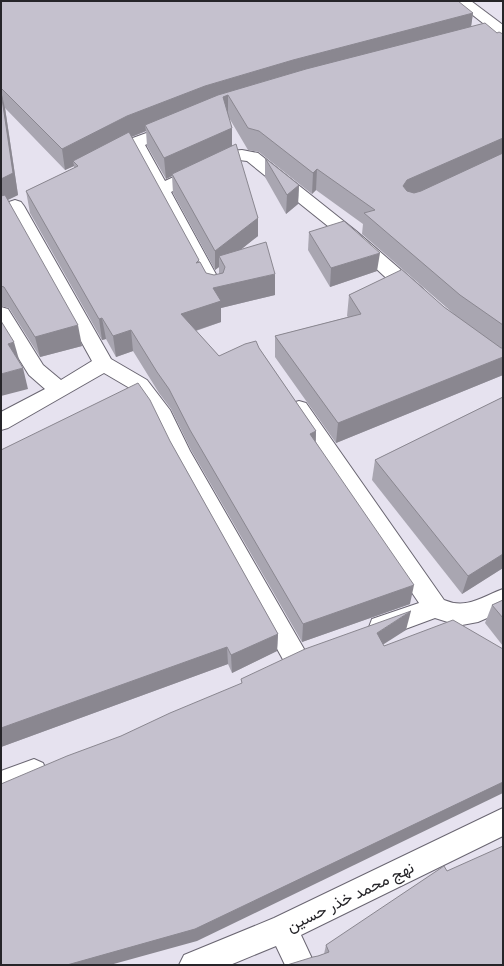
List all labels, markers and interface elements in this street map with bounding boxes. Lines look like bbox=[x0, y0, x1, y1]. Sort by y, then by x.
street label: نهج محمد خذر حسين bbox=[283, 856, 418, 937]

